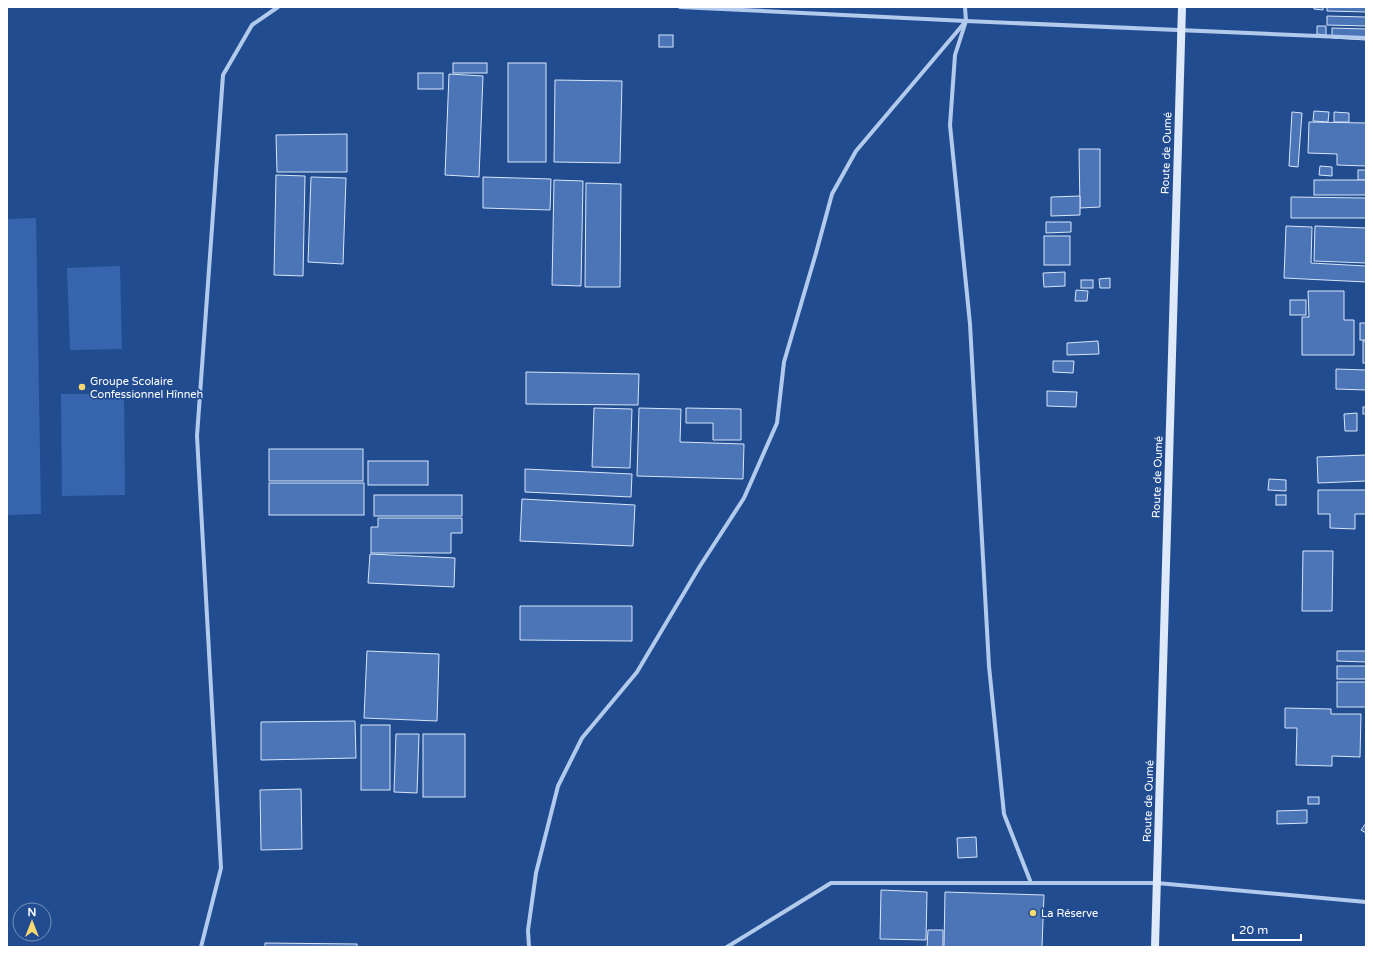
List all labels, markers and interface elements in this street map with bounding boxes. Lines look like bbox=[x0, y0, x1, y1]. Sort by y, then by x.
street label: Route de Oumé bbox=[1159, 112, 1174, 194]
place label: Groupe Scolaire Confessionnel Hînneh bbox=[90, 375, 203, 401]
marker: Groupe Scolaire Confessionnel Hînneh bbox=[77, 382, 87, 392]
street label: Route de Oumé bbox=[1150, 436, 1165, 518]
street label: Route de Oumé bbox=[1141, 760, 1156, 842]
north arrow bbox=[12, 902, 52, 942]
text: N bbox=[28, 906, 36, 919]
place label: La Réserve bbox=[1041, 907, 1098, 920]
marker: La Réserve bbox=[1028, 908, 1038, 918]
scale bar bbox=[1233, 916, 1301, 942]
text: 20 m bbox=[1239, 923, 1268, 937]

